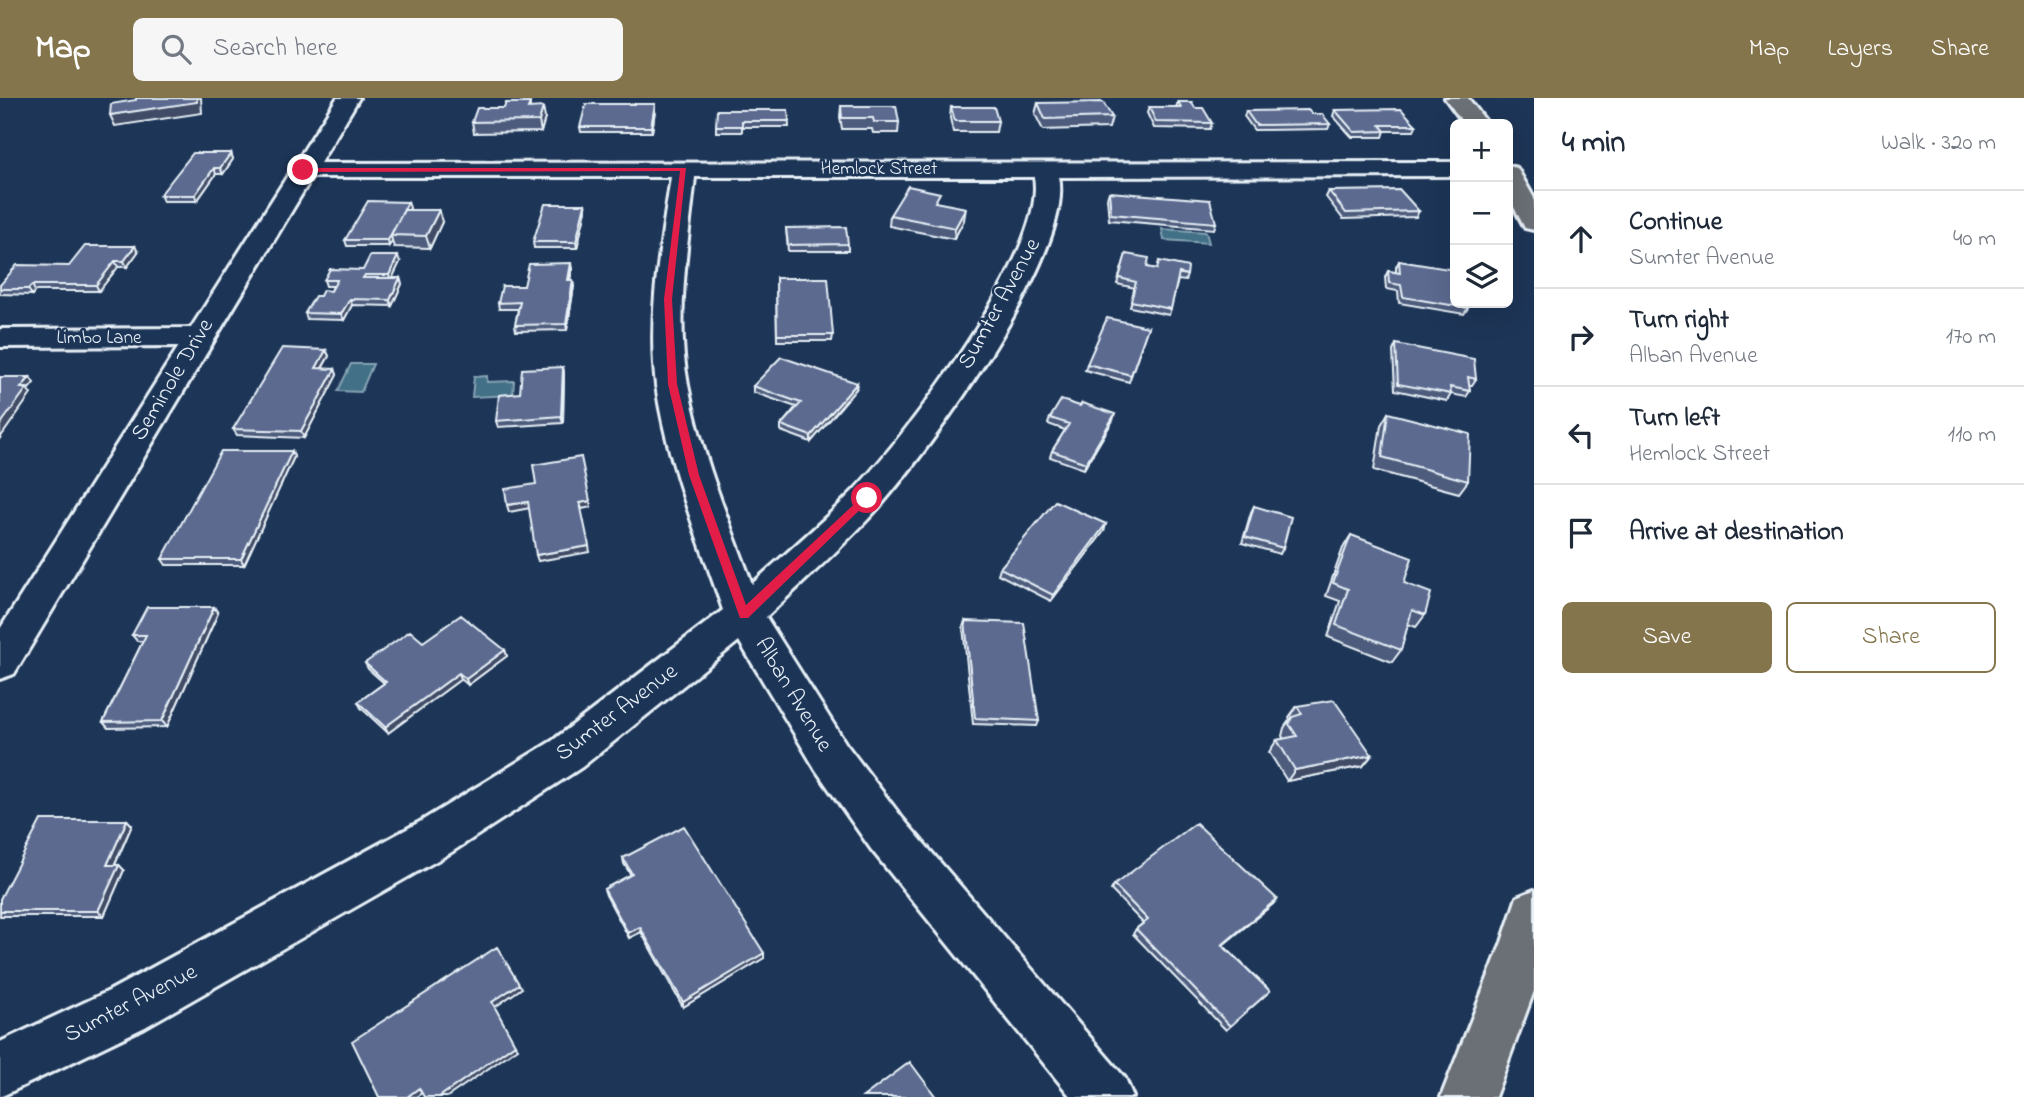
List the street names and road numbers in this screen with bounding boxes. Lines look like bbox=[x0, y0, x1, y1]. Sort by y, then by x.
street label: Hemlock Street bbox=[821, 156, 938, 183]
street label: Sumter Avenue bbox=[950, 232, 1050, 376]
street label: Seminole Drive bbox=[123, 312, 223, 447]
street label: Limbo Lane bbox=[56, 325, 142, 352]
street label: Alban Avenue bbox=[746, 631, 841, 759]
street label: Sumter Avenue bbox=[549, 656, 686, 770]
street label: Sumter Avenue bbox=[59, 956, 204, 1052]

